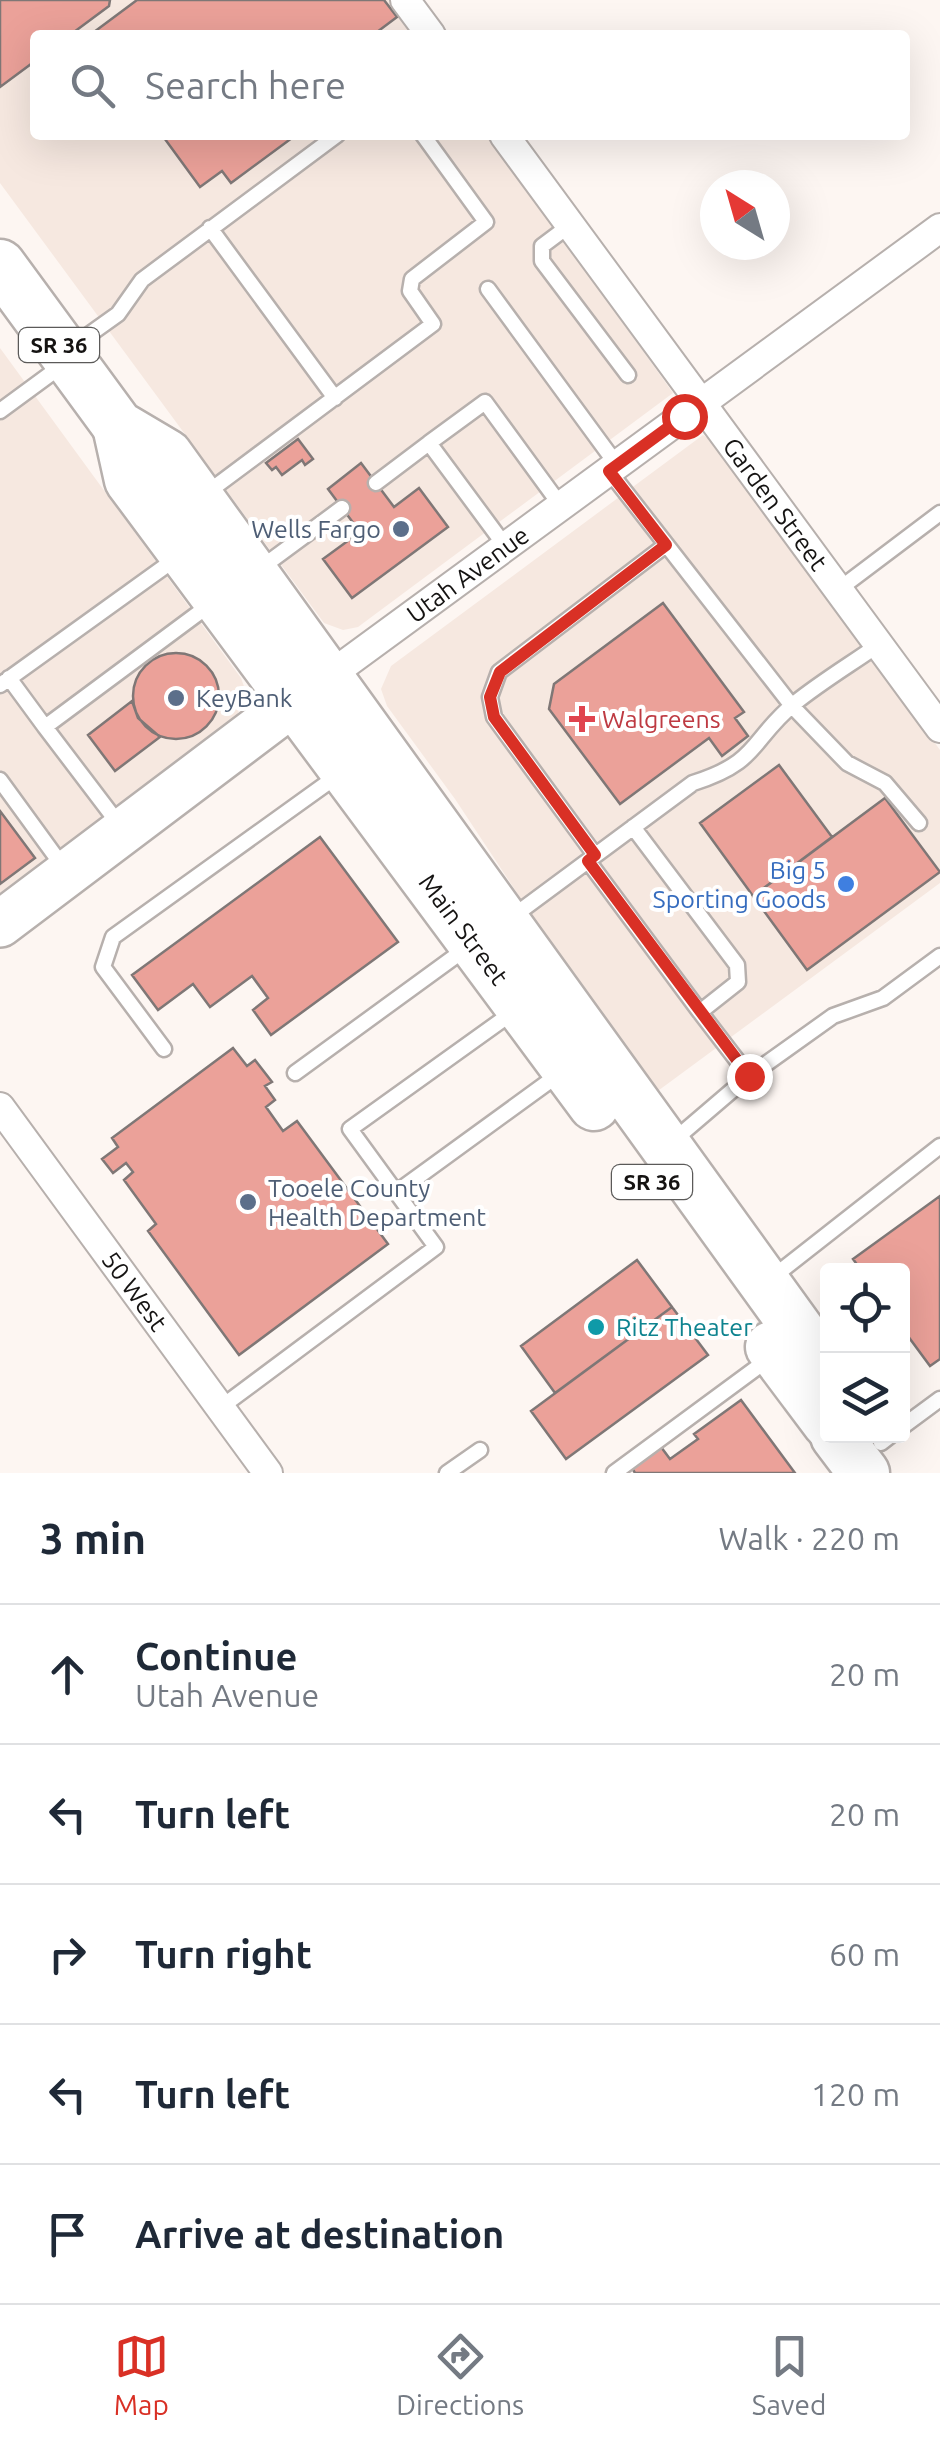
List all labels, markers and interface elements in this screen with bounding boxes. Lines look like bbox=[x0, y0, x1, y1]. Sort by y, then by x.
search box bbox=[30, 30, 910, 140]
icon: search bbox=[65, 58, 120, 113]
text: Search here bbox=[145, 64, 346, 106]
north arrow bbox=[700, 170, 790, 260]
road number: SR 36 bbox=[19, 328, 99, 362]
route start bbox=[662, 394, 708, 440]
street label: Garden Street bbox=[717, 432, 833, 576]
place label: Wells Fargo bbox=[251, 515, 381, 543]
marker: Wells Fargo bbox=[390, 518, 412, 540]
street label: Utah Avenue bbox=[401, 520, 534, 628]
place label: KeyBank bbox=[196, 684, 293, 712]
marker: KeyBank bbox=[165, 687, 187, 709]
place label: Walgreens bbox=[602, 705, 721, 733]
marker: Walgreens bbox=[571, 708, 593, 730]
place label: Big 5 Sporting Goods bbox=[653, 856, 826, 913]
street label: Main Street bbox=[413, 869, 514, 990]
marker: Big 5 Sporting Goods bbox=[835, 873, 857, 895]
route end bbox=[727, 1054, 773, 1100]
road number: SR 36 bbox=[612, 1165, 692, 1199]
place label: Tooele County Health Department bbox=[268, 1174, 486, 1231]
marker: Tooele County Health Department bbox=[237, 1191, 259, 1213]
street label: 50 West bbox=[96, 1246, 173, 1336]
map controls bbox=[820, 1263, 910, 1443]
button: locate bbox=[820, 1263, 910, 1353]
place label: Ritz Theater bbox=[616, 1313, 753, 1341]
marker: Ritz Theater bbox=[585, 1316, 607, 1338]
button: layers bbox=[820, 1353, 910, 1443]
text: 3 min bbox=[40, 1515, 146, 1562]
text: Walk · 220 m bbox=[718, 1520, 900, 1556]
text: Continue bbox=[135, 1635, 297, 1677]
icon: ahead bbox=[40, 1647, 95, 1702]
text: 20 m bbox=[829, 1656, 900, 1692]
text: Utah Avenue bbox=[135, 1677, 319, 1713]
icon: left bbox=[40, 1787, 95, 1842]
text: Turn left bbox=[135, 1793, 290, 1835]
text: 20 m bbox=[829, 1796, 900, 1832]
icon: right bbox=[40, 1927, 95, 1982]
text: Turn right bbox=[135, 1933, 312, 1975]
text: 60 m bbox=[829, 1936, 900, 1972]
icon: left bbox=[40, 2067, 95, 2122]
text: Turn left bbox=[135, 2073, 290, 2115]
text: 120 m bbox=[811, 2076, 900, 2112]
icon: arrive bbox=[40, 2207, 95, 2262]
text: Arrive at destination bbox=[135, 2213, 504, 2255]
tab: Map bbox=[114, 2329, 169, 2420]
tab: Directions bbox=[396, 2329, 524, 2420]
tab: Saved bbox=[752, 2329, 826, 2420]

